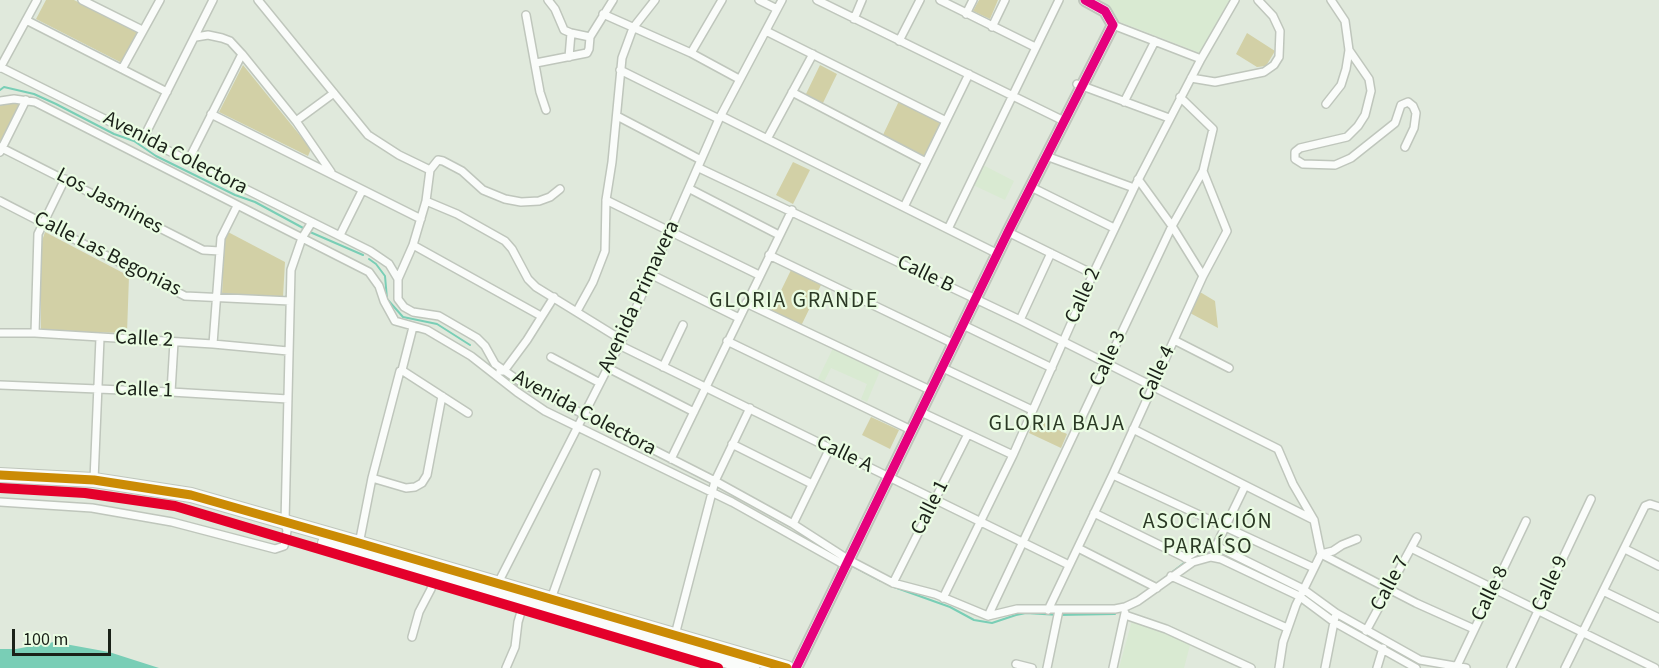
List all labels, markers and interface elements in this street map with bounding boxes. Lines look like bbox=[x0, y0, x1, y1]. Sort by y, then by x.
street label: Avenida Colectora bbox=[99, 107, 251, 201]
street label: Los Jasmines bbox=[51, 163, 167, 241]
street label: Calle Las Begonias bbox=[29, 207, 185, 303]
street label: Avenida Primavera bbox=[594, 217, 686, 377]
street label: Calle B bbox=[892, 250, 958, 300]
street label: Calle 2 bbox=[1061, 264, 1107, 328]
district label: GLORIA GRANDE bbox=[709, 289, 879, 315]
street label: Calle 2 bbox=[114, 326, 174, 354]
street label: Calle 3 bbox=[1085, 327, 1133, 391]
street label: Calle 4 bbox=[1134, 342, 1182, 406]
street label: Avenida Colectora bbox=[508, 366, 660, 462]
street label: Calle 1 bbox=[114, 377, 174, 405]
district label: GLORIA BAJA bbox=[989, 412, 1125, 438]
street label: Calle A bbox=[812, 431, 876, 479]
street label: Calle 1 bbox=[907, 476, 955, 540]
district label: ASOCIACIÓN PARAÍSO bbox=[1143, 510, 1273, 562]
street label: Calle 7 bbox=[1366, 552, 1416, 616]
street label: Calle 9 bbox=[1527, 552, 1575, 616]
street label: Calle 8 bbox=[1467, 562, 1515, 626]
scale bar bbox=[15, 617, 114, 655]
text: 100 m bbox=[23, 627, 68, 652]

